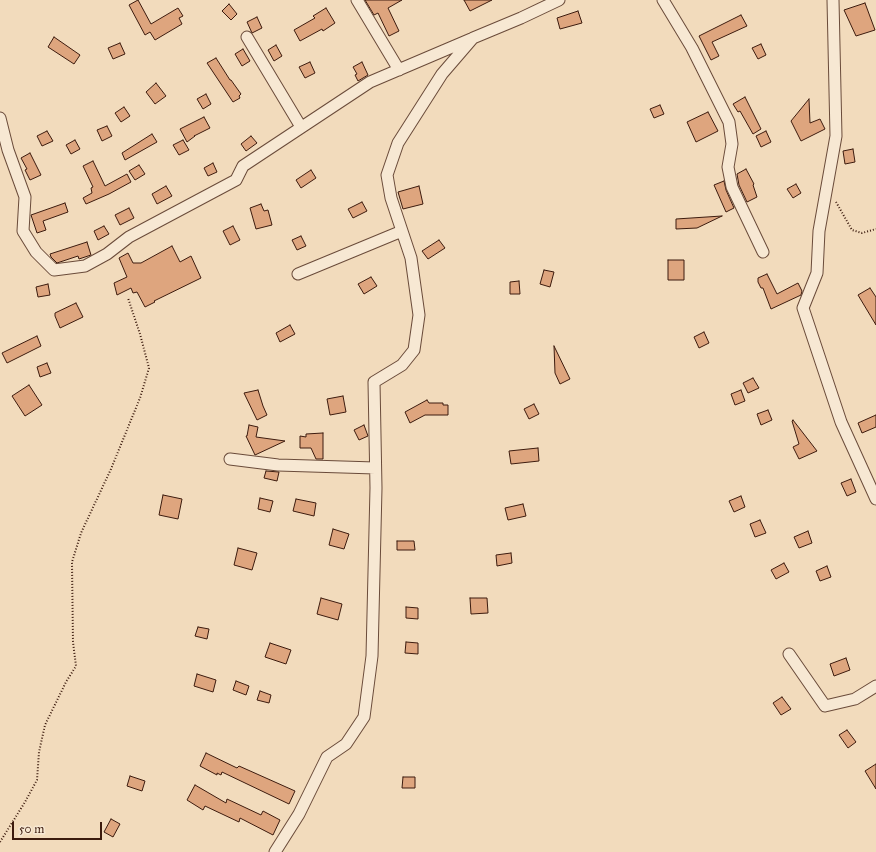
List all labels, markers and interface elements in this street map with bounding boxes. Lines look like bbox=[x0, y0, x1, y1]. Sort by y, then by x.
scale bar bbox=[14, 814, 104, 840]
text: 50 m bbox=[19, 822, 44, 836]

